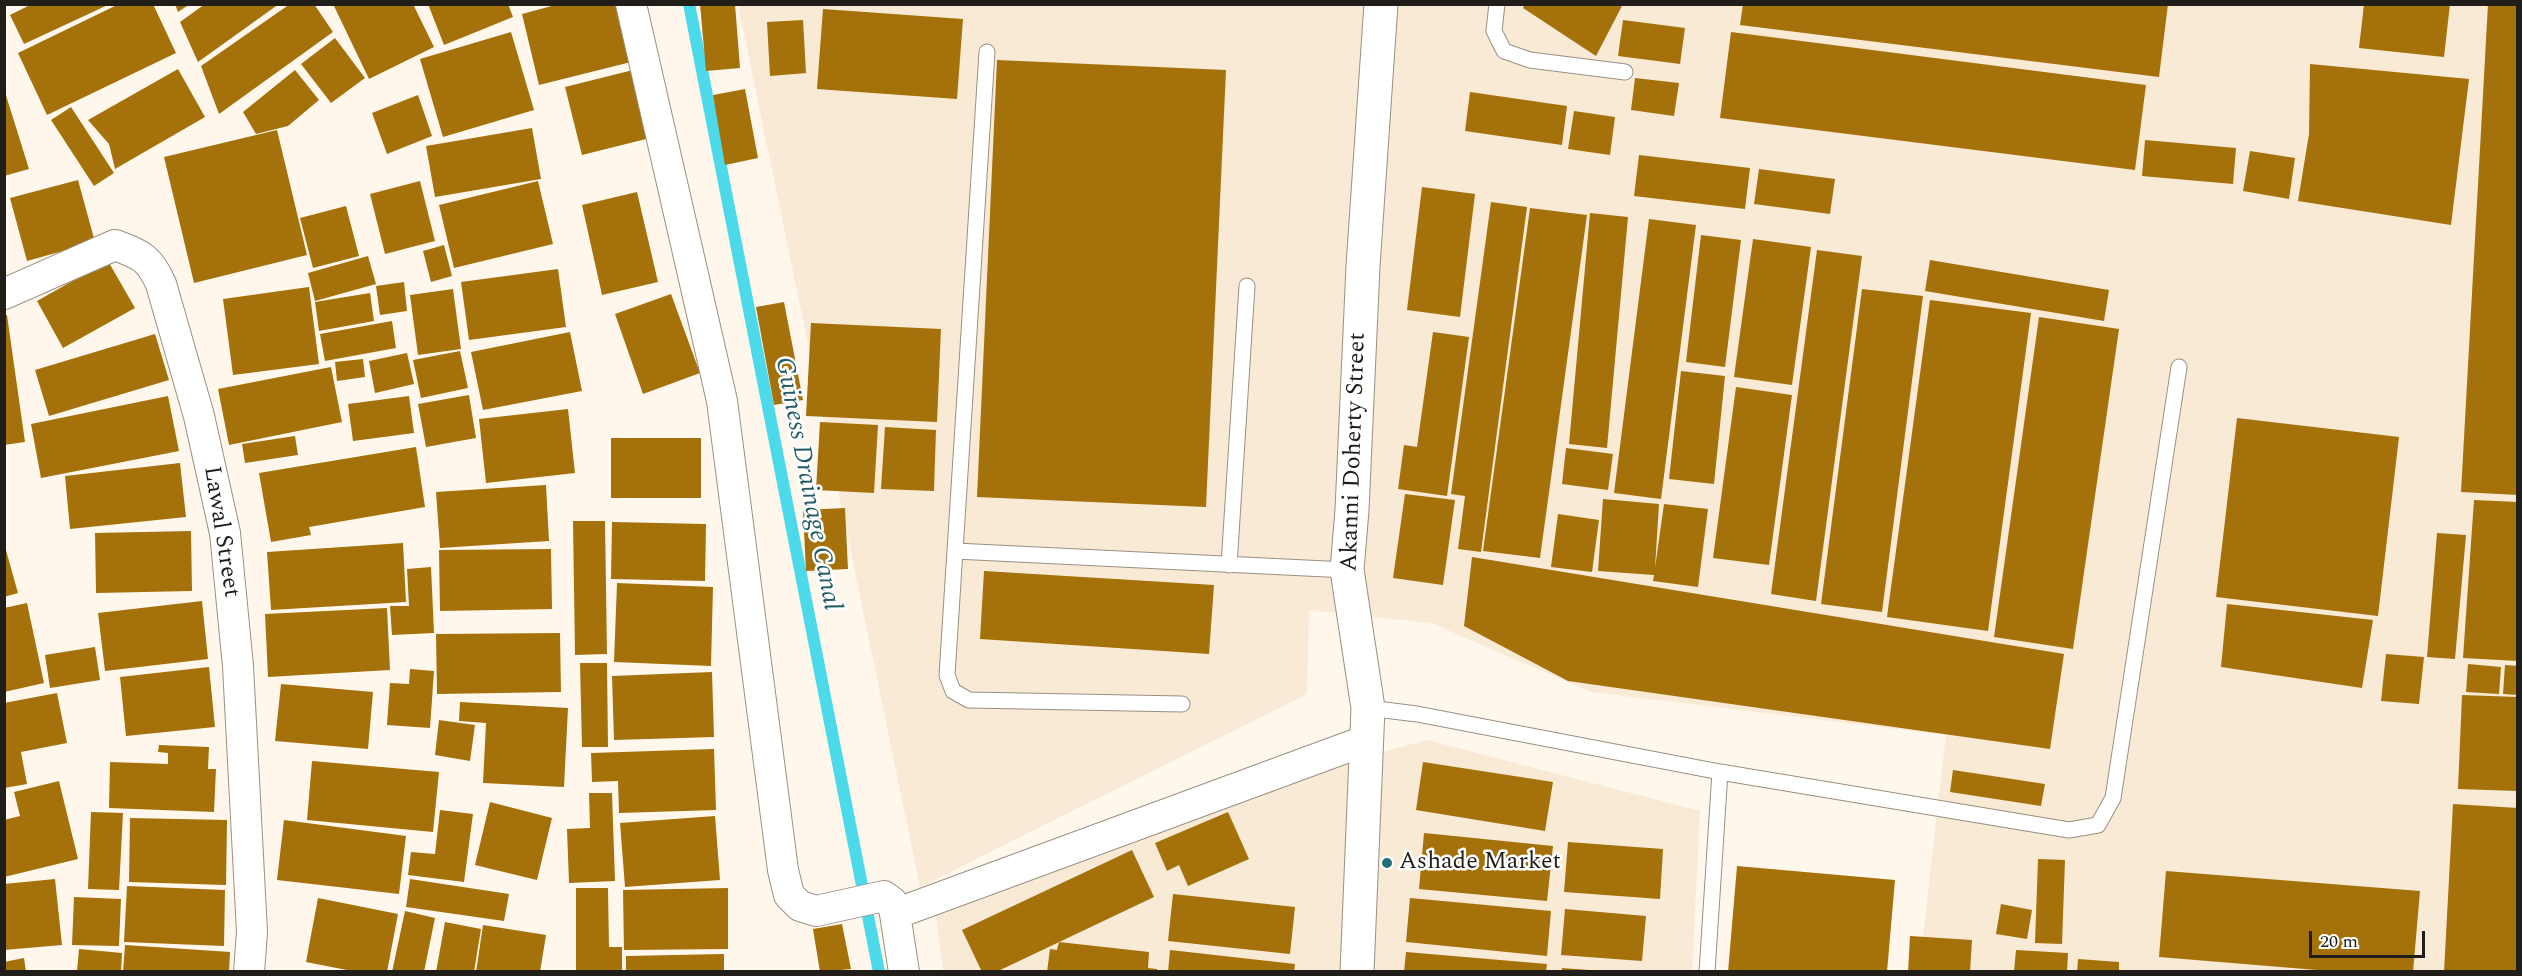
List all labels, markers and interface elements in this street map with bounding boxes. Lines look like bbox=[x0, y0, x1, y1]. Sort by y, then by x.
street label: Akanni Doherty Street bbox=[1336, 332, 1374, 572]
water label: Guiness Drainage Canal bbox=[766, 355, 846, 613]
street label: Lawal Street bbox=[195, 464, 245, 600]
place label: Ashade Market bbox=[1399, 849, 1561, 877]
marker: Ashade Market bbox=[1380, 856, 1394, 870]
scale bar bbox=[2312, 919, 2428, 957]
text: 20 m bbox=[2320, 928, 2358, 955]

